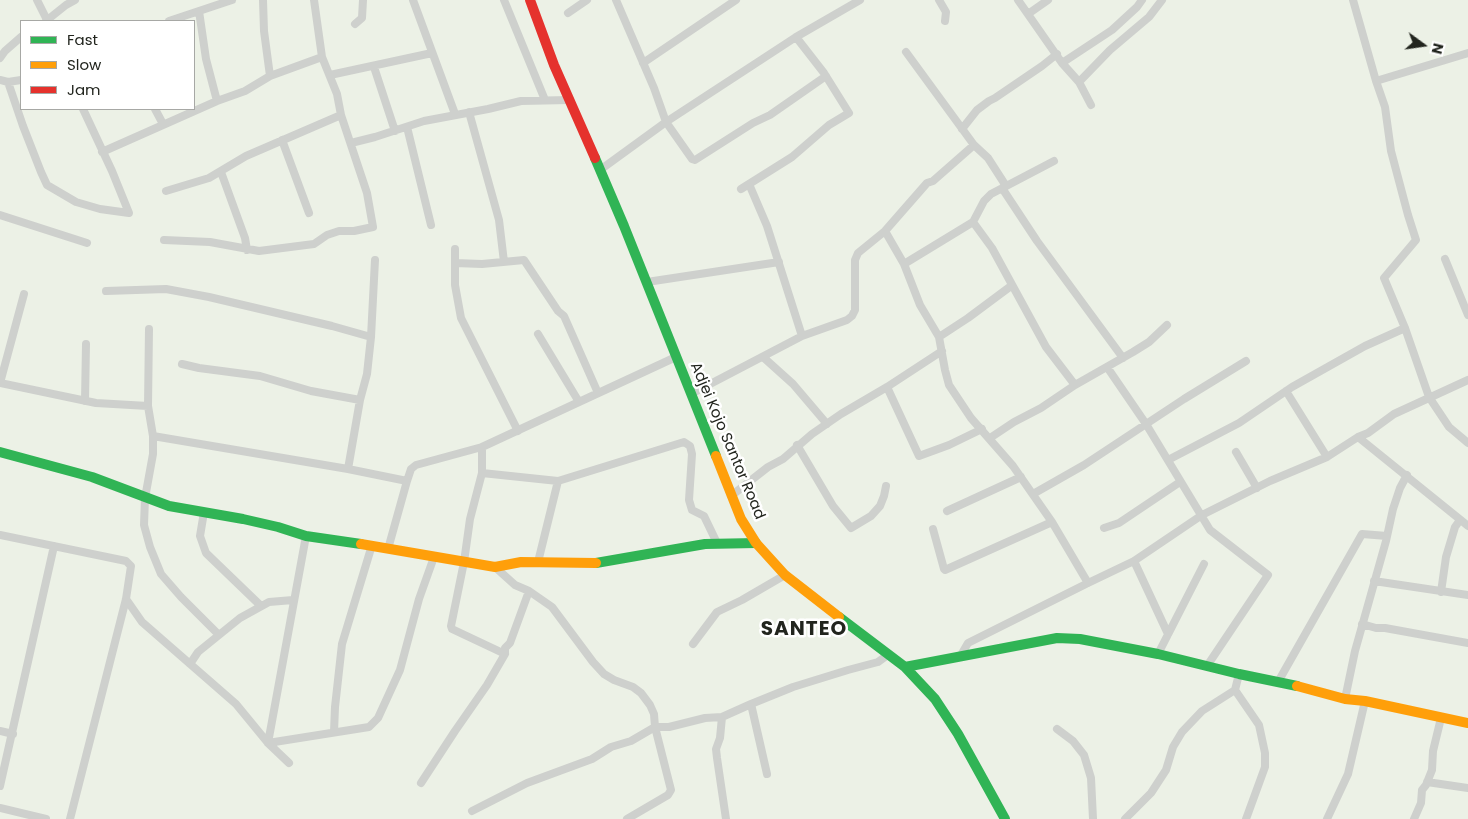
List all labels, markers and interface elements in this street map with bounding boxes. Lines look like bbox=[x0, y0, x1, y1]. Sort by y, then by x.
legend bbox=[20, 20, 195, 110]
north arrow bbox=[1398, 20, 1448, 70]
text: Fast bbox=[67, 29, 98, 50]
text: N bbox=[1427, 41, 1449, 56]
text: Slow bbox=[67, 54, 101, 75]
text: Jam bbox=[67, 79, 101, 100]
street label: Adjei Kojo Santor Road bbox=[686, 360, 768, 522]
district label: SANTEO bbox=[760, 618, 848, 642]

